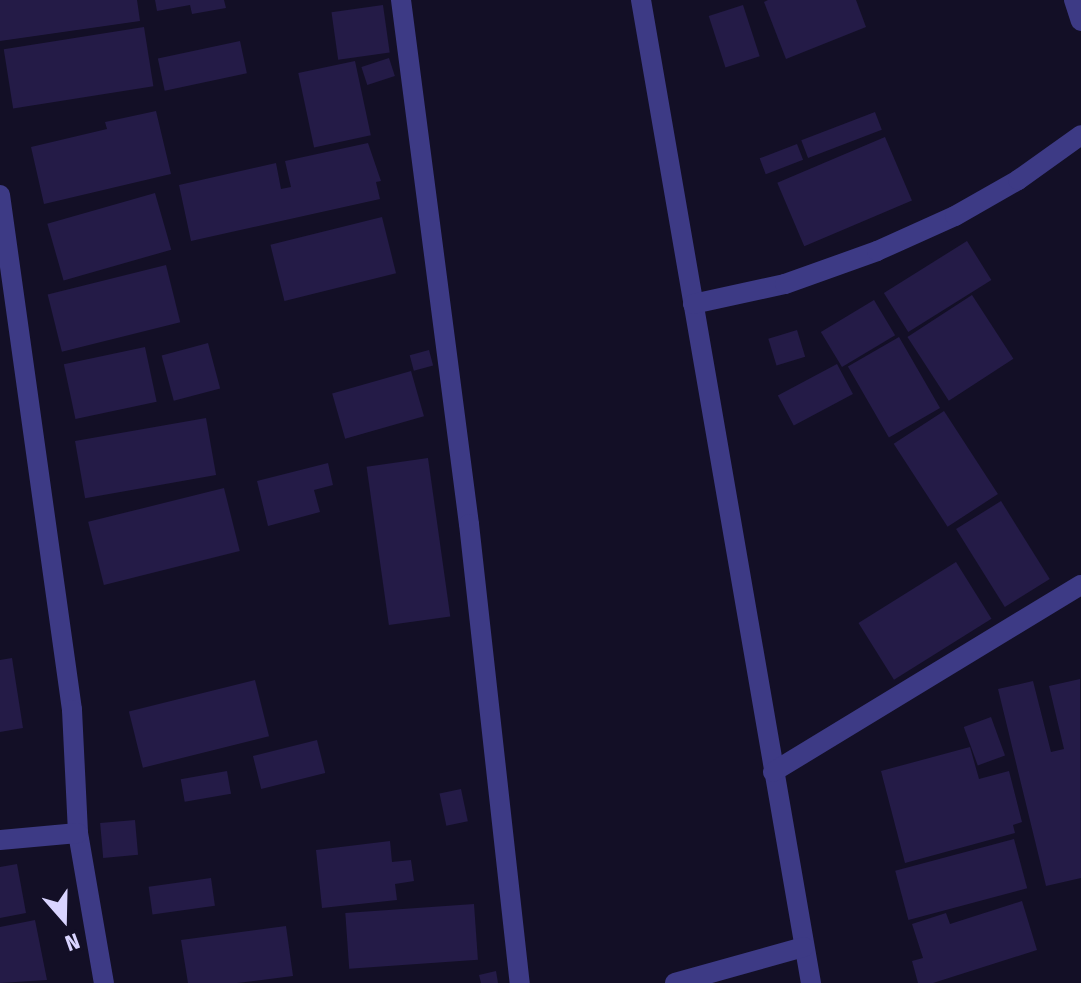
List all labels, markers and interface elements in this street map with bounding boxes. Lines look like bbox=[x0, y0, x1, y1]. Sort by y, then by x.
north arrow bbox=[24, 879, 104, 959]
text: N bbox=[62, 927, 83, 957]

